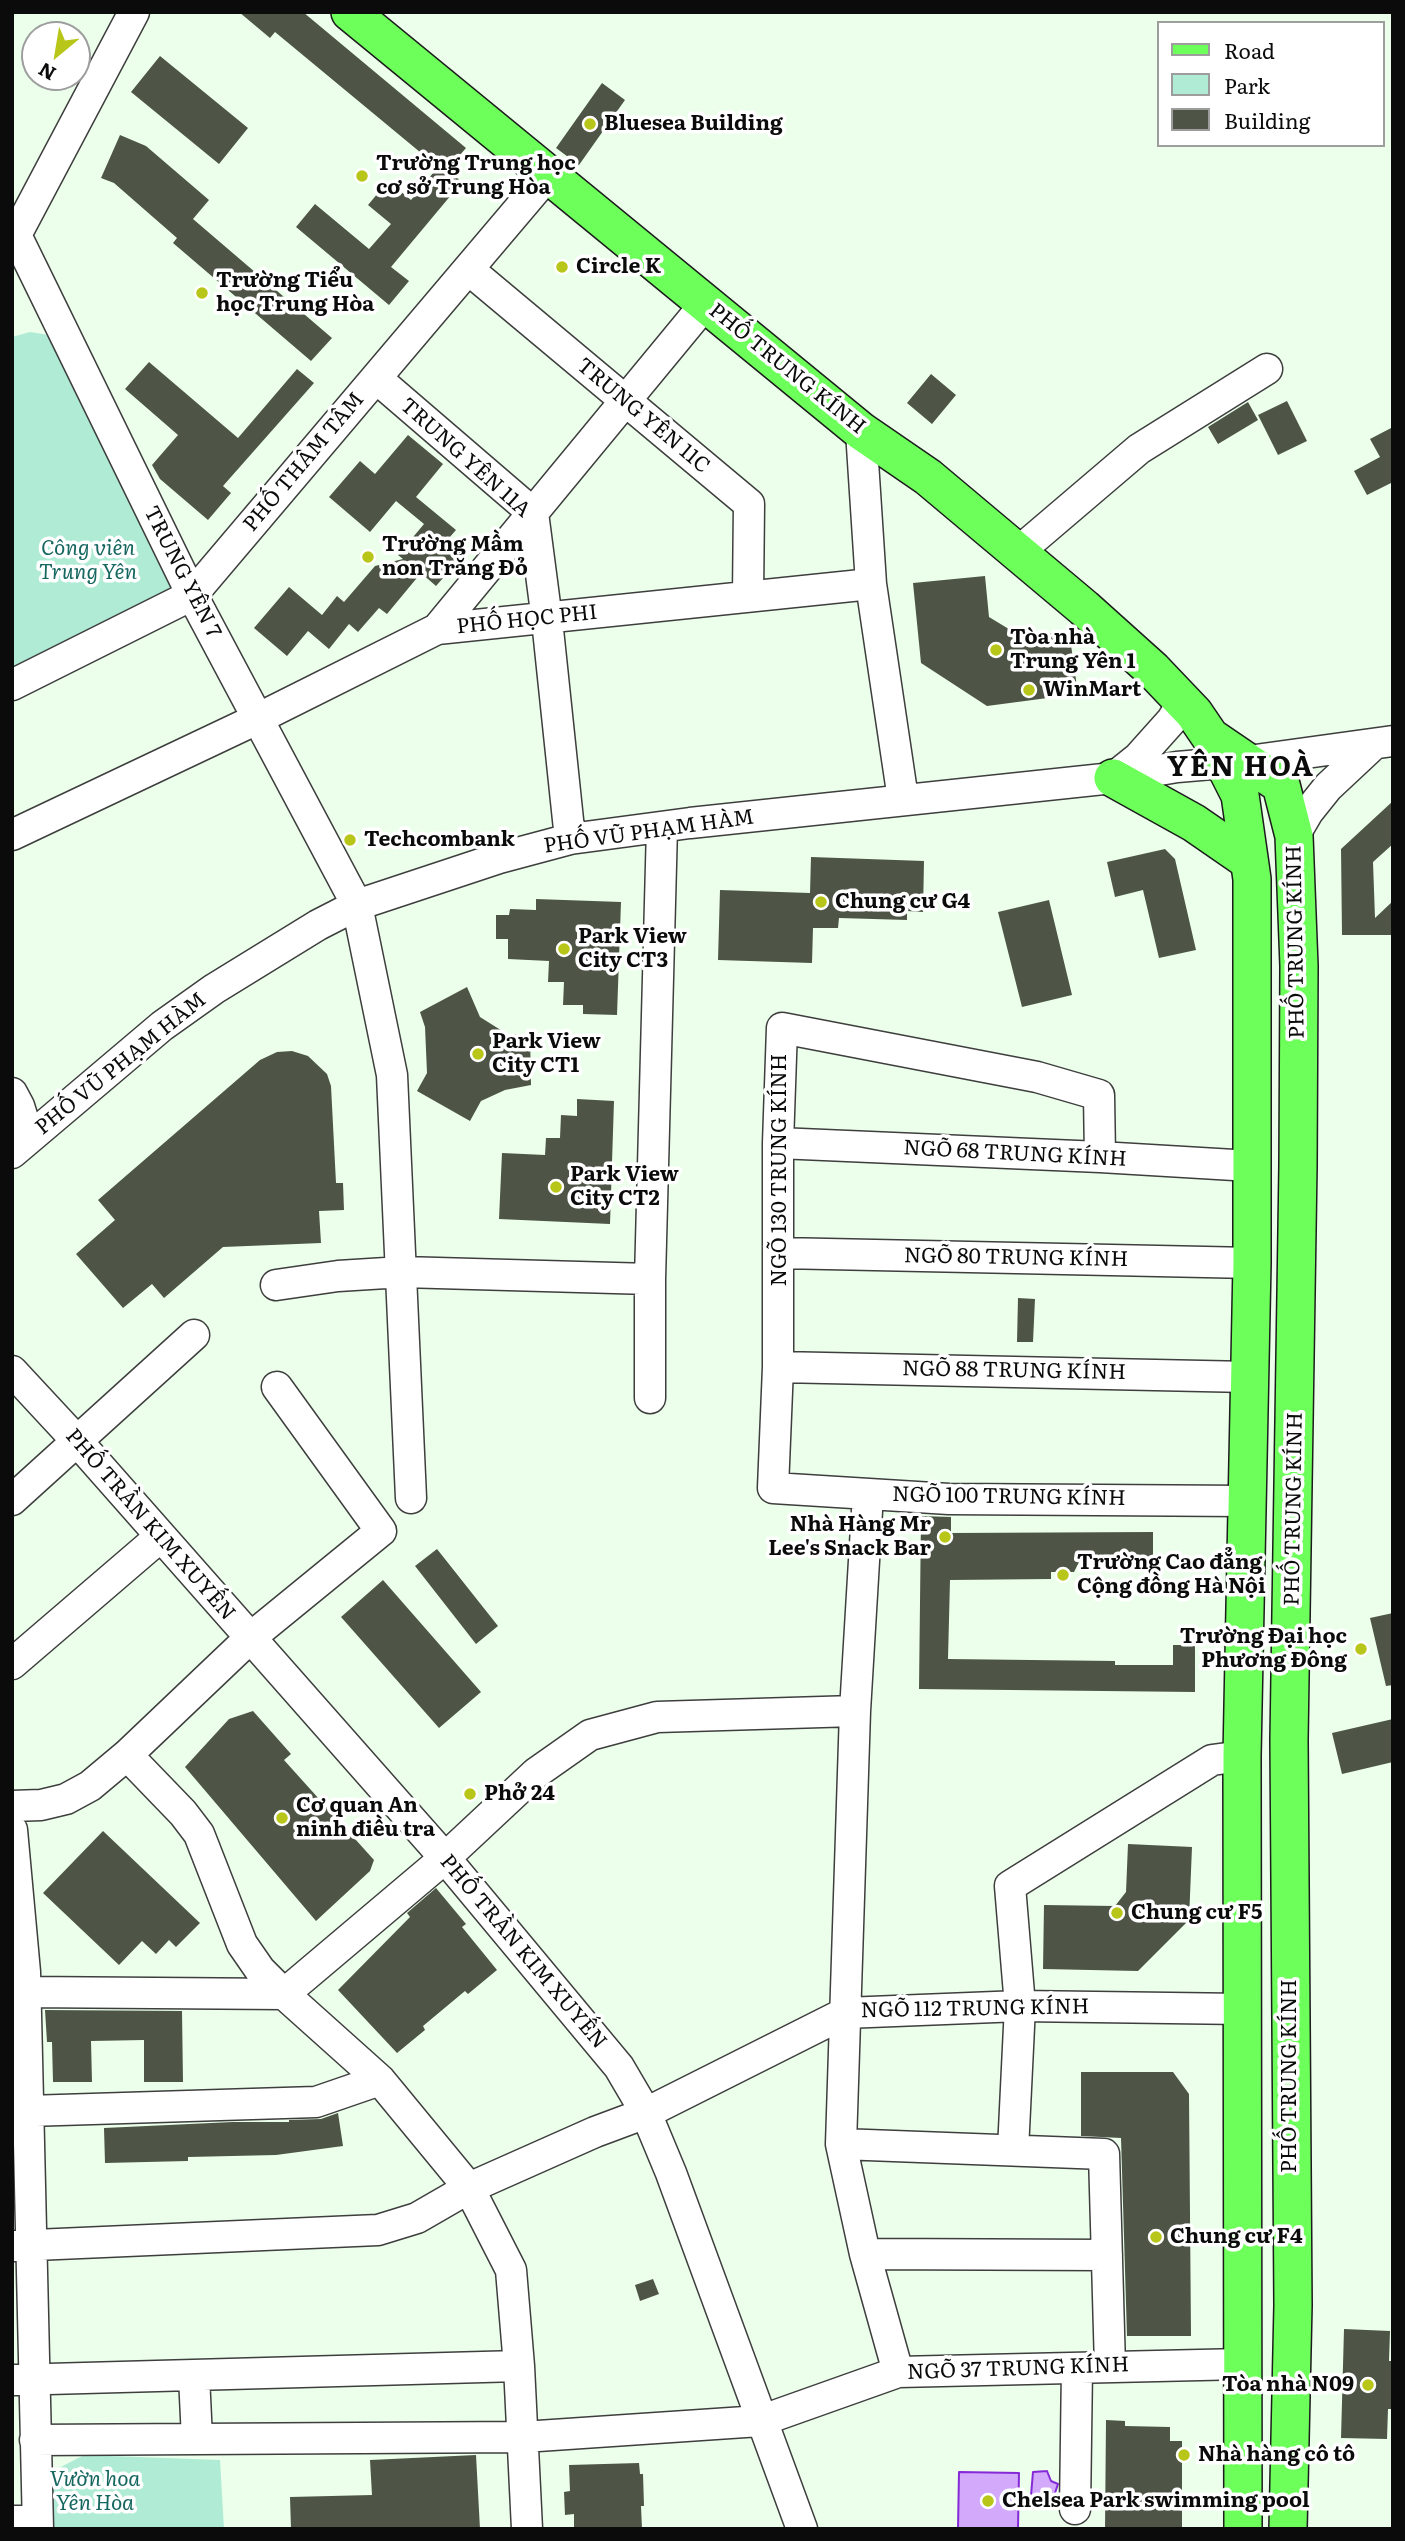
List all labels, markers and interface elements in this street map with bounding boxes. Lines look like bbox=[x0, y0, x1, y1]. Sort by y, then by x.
north arrow bbox=[21, 21, 91, 91]
legend bbox=[1156, 21, 1384, 147]
text: Road bbox=[1224, 34, 1275, 65]
text: N bbox=[33, 56, 60, 89]
text: Park bbox=[1224, 69, 1270, 100]
text: Building bbox=[1224, 104, 1310, 135]
place label: Bluesea Building bbox=[604, 111, 783, 137]
marker: Bluesea Building bbox=[582, 116, 598, 132]
place label: Trường Trung học cơ sở Trung Hòa bbox=[376, 151, 576, 201]
marker: Trường Trung học cơ sở Trung Hòa bbox=[354, 168, 370, 184]
place label: Circle K bbox=[576, 254, 661, 280]
marker: Circle K bbox=[554, 259, 570, 275]
place label: Trường Tiểu học Trung Hòa bbox=[216, 268, 374, 318]
marker: Trường Tiểu học Trung Hòa bbox=[194, 285, 210, 301]
street label: PHỐ TRUNG KÍNH bbox=[704, 298, 870, 440]
street label: TRUNG YÊN 11C bbox=[571, 353, 715, 479]
street label: PHỐ THÂM TÂM bbox=[238, 387, 370, 537]
street label: TRUNG YÊN 11A bbox=[395, 393, 535, 523]
street label: TRUNG YÊN 7 bbox=[138, 502, 226, 642]
place label: Trường Mầm non Trăng Đỏ bbox=[382, 532, 528, 582]
park label: Công viên Trung Yên bbox=[39, 536, 137, 586]
marker: Trường Mầm non Trăng Đỏ bbox=[360, 549, 376, 565]
street label: PHỐ HỌC PHI bbox=[455, 600, 599, 640]
place label: Tòa nhà Trung Yên 1 bbox=[1010, 625, 1135, 675]
marker: Tòa nhà Trung Yên 1 bbox=[988, 642, 1004, 658]
place label: WinMart bbox=[1043, 677, 1141, 703]
marker: WinMart bbox=[1021, 682, 1037, 698]
district label: YÊN HOÀ bbox=[1168, 751, 1314, 785]
street label: PHỐ VŨ PHẠM HÀM bbox=[542, 805, 756, 859]
place label: Techcombank bbox=[364, 827, 515, 853]
marker: Techcombank bbox=[342, 832, 358, 848]
street label: PHỐ TRUNG KÍNH bbox=[1282, 845, 1310, 1039]
place label: Chung cư G4 bbox=[835, 889, 970, 915]
marker: Chung cư G4 bbox=[813, 894, 829, 910]
place label: Park View City CT3 bbox=[578, 924, 687, 974]
marker: Park View City CT3 bbox=[556, 941, 572, 957]
street label: PHỐ VŨ PHẠM HÀM bbox=[31, 987, 211, 1141]
place label: Park View City CT1 bbox=[492, 1029, 601, 1079]
marker: Park View City CT1 bbox=[470, 1046, 486, 1062]
street label: NGÕ 130 TRUNG KÍNH bbox=[767, 1054, 793, 1286]
street label: NGÕ 68 TRUNG KÍNH bbox=[903, 1136, 1127, 1172]
place label: Park View City CT2 bbox=[570, 1162, 679, 1212]
marker: Park View City CT2 bbox=[548, 1179, 564, 1195]
street label: NGÕ 80 TRUNG KÍNH bbox=[904, 1243, 1128, 1273]
street label: NGÕ 88 TRUNG KÍNH bbox=[902, 1356, 1126, 1386]
street label: PHỐ TRUNG KÍNH bbox=[1280, 1412, 1308, 1606]
street label: PHỐ TRẦN KIM XUYẾN bbox=[60, 1424, 240, 1626]
street label: NGÕ 100 TRUNG KÍNH bbox=[892, 1482, 1126, 1512]
place label: Nhà Hàng Mr Lee's Snack Bar bbox=[768, 1512, 931, 1562]
marker: Nhà Hàng Mr Lee's Snack Bar bbox=[937, 1529, 953, 1545]
place label: Trường Cao đẳng Cộng đồng Hà Nội bbox=[1077, 1550, 1266, 1600]
marker: Trường Cao đẳng Cộng đồng Hà Nội bbox=[1055, 1567, 1071, 1583]
place label: Trường Đại học Phương Đông bbox=[1180, 1624, 1347, 1674]
marker: Trường Đại học Phương Đông bbox=[1353, 1641, 1369, 1657]
place label: Phở 24 bbox=[484, 1781, 555, 1807]
marker: Phở 24 bbox=[462, 1786, 478, 1802]
place label: Cơ quan An ninh điều tra bbox=[296, 1793, 435, 1843]
marker: Cơ quan An ninh điều tra bbox=[274, 1810, 290, 1826]
street label: PHỐ TRẦN KIM XUYẾN bbox=[434, 1850, 612, 2054]
place label: Chung cư F5 bbox=[1131, 1900, 1262, 1926]
marker: Chung cư F5 bbox=[1109, 1905, 1125, 1921]
street label: PHỐ TRUNG KÍNH bbox=[1277, 1979, 1303, 2173]
street label: NGÕ 112 TRUNG KÍNH bbox=[861, 1994, 1089, 2024]
place label: Chung cư F4 bbox=[1170, 2224, 1303, 2250]
marker: Chung cư F4 bbox=[1148, 2229, 1164, 2245]
street label: NGÕ 37 TRUNG KÍNH bbox=[907, 2353, 1129, 2385]
place label: Tòa nhà N09 bbox=[1222, 2372, 1354, 2398]
marker: Tòa nhà N09 bbox=[1360, 2377, 1376, 2393]
place label: Nhà hàng cô tô bbox=[1198, 2442, 1355, 2468]
marker: Nhà hàng cô tô bbox=[1176, 2447, 1192, 2463]
park label: Vườn hoa Yên Hòa bbox=[50, 2467, 140, 2517]
place label: Chelsea Park swimming pool bbox=[1002, 2488, 1310, 2514]
marker: Chelsea Park swimming pool bbox=[980, 2493, 996, 2509]

